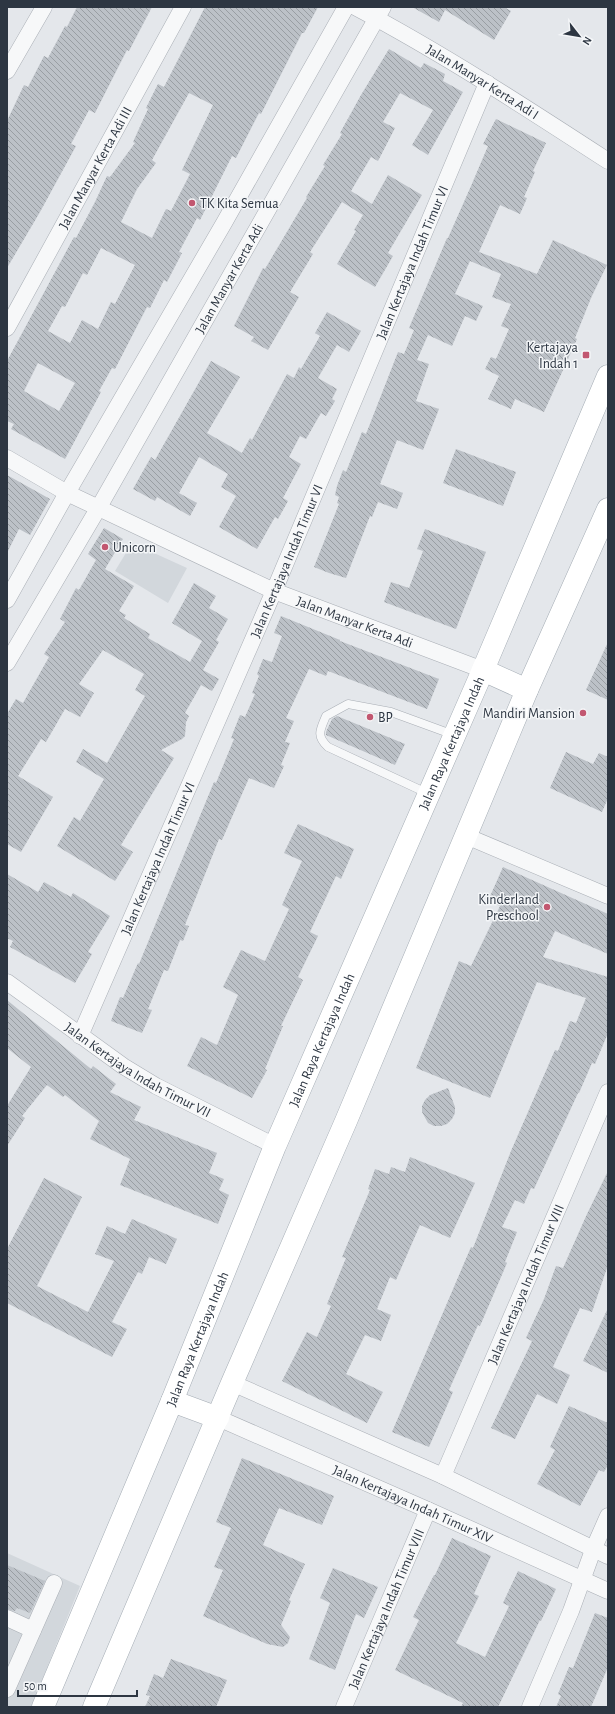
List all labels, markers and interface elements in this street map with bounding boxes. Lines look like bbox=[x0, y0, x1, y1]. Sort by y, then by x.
north arrow bbox=[559, 16, 599, 56]
text: N bbox=[580, 35, 594, 47]
street label: Jalan Manyar Kerta Adi I bbox=[424, 43, 541, 122]
street label: Jalan Manyar Kerta Adi III bbox=[57, 105, 135, 231]
street label: Jalan Kertajaya Indah Timur VI bbox=[374, 184, 451, 341]
place label: TK Kita Semua bbox=[200, 197, 279, 211]
marker: TK Kita Semua bbox=[187, 198, 197, 208]
street label: Jalan Manyar Kerta Adi bbox=[193, 222, 266, 336]
place label: Kertajaya Indah 1 bbox=[527, 341, 579, 371]
marker: Kertajaya Indah 1 bbox=[581, 350, 591, 360]
street label: Jalan Kertajaya Indah Timur VI bbox=[249, 483, 326, 640]
place label: Unicorn bbox=[113, 541, 156, 555]
marker: Unicorn bbox=[100, 542, 110, 552]
street label: Jalan Manyar Kerta Adi bbox=[295, 594, 415, 651]
street label: Jalan Raya Kertajaya Indah bbox=[417, 675, 487, 812]
place label: Mandiri Mansion bbox=[483, 707, 575, 721]
marker: Mandiri Mansion bbox=[578, 708, 588, 718]
place label: BP bbox=[378, 711, 393, 725]
marker: BP bbox=[365, 712, 375, 722]
street label: Jalan Kertajaya Indah Timur VI bbox=[119, 780, 198, 937]
place label: Kinderland Preschool bbox=[478, 893, 539, 923]
marker: Kinderland Preschool bbox=[542, 902, 552, 912]
street label: Jalan Raya Kertajaya Indah bbox=[287, 971, 358, 1109]
street label: Jalan Kertajaya Indah Timur VII bbox=[62, 1020, 213, 1120]
street label: Jalan Kertajaya Indah Timur VIII bbox=[486, 1202, 567, 1366]
street label: Jalan Raya Kertajaya Indah bbox=[165, 1270, 231, 1409]
street label: Jalan Kertajaya Indah Timur XIV bbox=[331, 1463, 495, 1546]
street label: Jalan Kertajaya Indah Timur VIII bbox=[347, 1527, 427, 1691]
scale bar bbox=[18, 1672, 137, 1698]
text: 50 m bbox=[24, 1680, 47, 1692]

